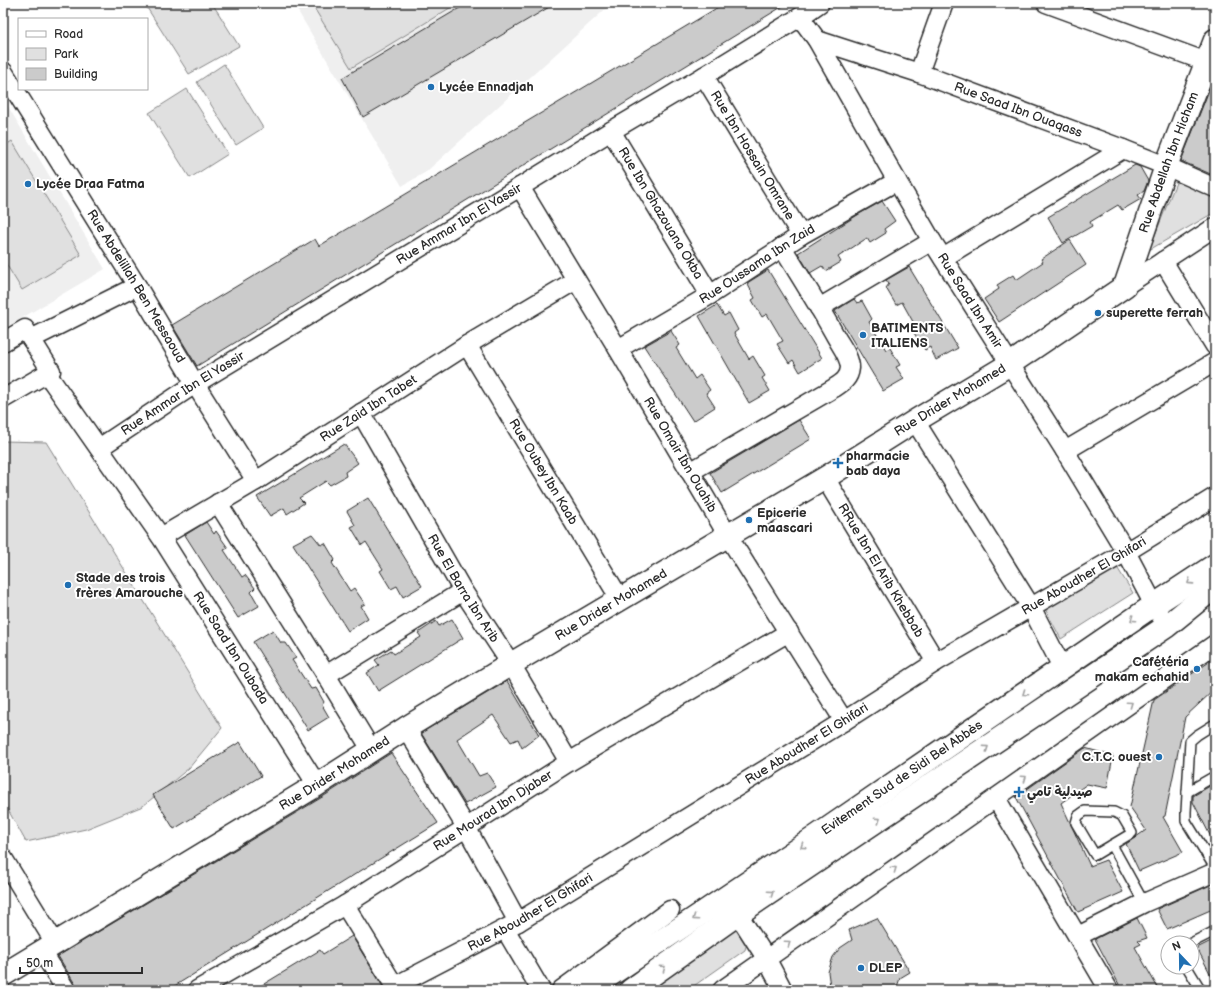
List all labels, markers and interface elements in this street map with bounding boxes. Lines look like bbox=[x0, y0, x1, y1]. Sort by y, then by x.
legend bbox=[18, 18, 148, 90]
text: Road bbox=[54, 27, 83, 42]
text: Park bbox=[54, 47, 78, 62]
text: Building bbox=[54, 67, 98, 82]
place label: Lycée Ennadjah bbox=[439, 79, 534, 95]
street label: Rue Saad Ibn Ouaqass bbox=[952, 79, 1085, 141]
marker: Lycée Ennadjah bbox=[426, 82, 436, 92]
street label: Rue Ibn Hossain Omrane bbox=[707, 88, 798, 223]
street label: Rue Abdellah Ibn Hicham bbox=[1136, 89, 1202, 235]
street label: Rue Ibn Ghazouana Okba bbox=[615, 144, 707, 282]
place label: Lycée Draa Fatma bbox=[36, 176, 145, 192]
marker: Lycée Draa Fatma bbox=[23, 179, 33, 189]
street label: Rue Ammar Ibn El Yassir bbox=[393, 180, 525, 268]
street label: Rue Abdelillah Ben Messaoud bbox=[83, 207, 189, 366]
street label: Rue Oussama Ibn Zaid bbox=[696, 221, 818, 308]
street label: Rue Saad Ibn Amir bbox=[934, 250, 1006, 352]
place label: superette ferrah bbox=[1106, 305, 1203, 321]
marker: superette ferrah bbox=[1093, 308, 1103, 318]
place label: BATIMENTS ITALIENS bbox=[871, 320, 944, 351]
marker: BATIMENTS ITALIENS bbox=[858, 330, 868, 340]
street label: Rue Ammar Ibn El Yassir bbox=[118, 348, 248, 439]
street label: Rue Drider Mohamed bbox=[891, 360, 1009, 440]
street label: Rue Zaid Ibn Tabet bbox=[317, 372, 420, 446]
street label: Rue Omair Ibn Ouahib bbox=[640, 394, 720, 515]
street label: Rue Oubey Ibn Kaab bbox=[505, 416, 581, 528]
place label: pharmacie bab daya bbox=[846, 448, 910, 479]
marker: pharmacie bab daya bbox=[833, 458, 843, 468]
street label: RRue Ibn El Arib Khebbab bbox=[834, 501, 927, 640]
place label: Epicerie maascari bbox=[757, 505, 812, 536]
marker: Epicerie maascari bbox=[744, 515, 754, 525]
street label: Rue El Barra Ibn Arib bbox=[424, 531, 503, 646]
street label: Rue Aboudher El Ghifari bbox=[1019, 533, 1149, 619]
street label: Rue Drider Mohamed bbox=[552, 565, 670, 644]
place label: Stade des trois frères Amarouche bbox=[76, 570, 184, 601]
one-way arrow bbox=[1187, 577, 1194, 584]
marker: Stade des trois frères Amarouche bbox=[63, 580, 73, 590]
street label: Rue Saad Ibn Oubada bbox=[189, 589, 272, 707]
one-way arrow bbox=[1130, 614, 1137, 621]
place label: Cafétéria makam echahid bbox=[1095, 654, 1189, 685]
marker: Cafétéria makam echahid bbox=[1192, 664, 1202, 674]
one-way arrow bbox=[1023, 688, 1030, 695]
street label: Rue Aboudher El Ghifari bbox=[742, 700, 871, 788]
one-way arrow bbox=[1126, 702, 1133, 709]
street label: Evitement Sud de Sidi Bel Abbès bbox=[818, 717, 986, 838]
street label: Rue Drider Mohamed bbox=[276, 733, 393, 814]
one-way arrow bbox=[982, 745, 989, 753]
place label: C.T.C. ouest bbox=[1082, 749, 1152, 765]
marker: C.T.C. ouest bbox=[1154, 752, 1164, 762]
street label: Rue Mourad Ibn Djaber bbox=[430, 767, 556, 855]
one-way arrow bbox=[1020, 776, 1027, 783]
place label: صيدلية تامي bbox=[1027, 784, 1092, 804]
marker: صيدلية تامي bbox=[1014, 787, 1024, 797]
one-way arrow bbox=[874, 818, 881, 825]
one-way arrow bbox=[800, 841, 807, 849]
one-way arrow bbox=[890, 867, 897, 874]
street label: Rue Aboudher El Ghifari bbox=[465, 870, 596, 955]
one-way arrow bbox=[766, 891, 773, 898]
one-way arrow bbox=[692, 913, 699, 921]
north arrow bbox=[1160, 935, 1200, 975]
text: N bbox=[1170, 939, 1183, 954]
one-way arrow bbox=[783, 941, 790, 948]
scale bar bbox=[20, 949, 142, 975]
text: 50 m bbox=[26, 956, 53, 971]
place label: DLEP bbox=[869, 960, 903, 976]
marker: DLEP bbox=[856, 963, 866, 973]
one-way arrow bbox=[658, 966, 665, 973]

